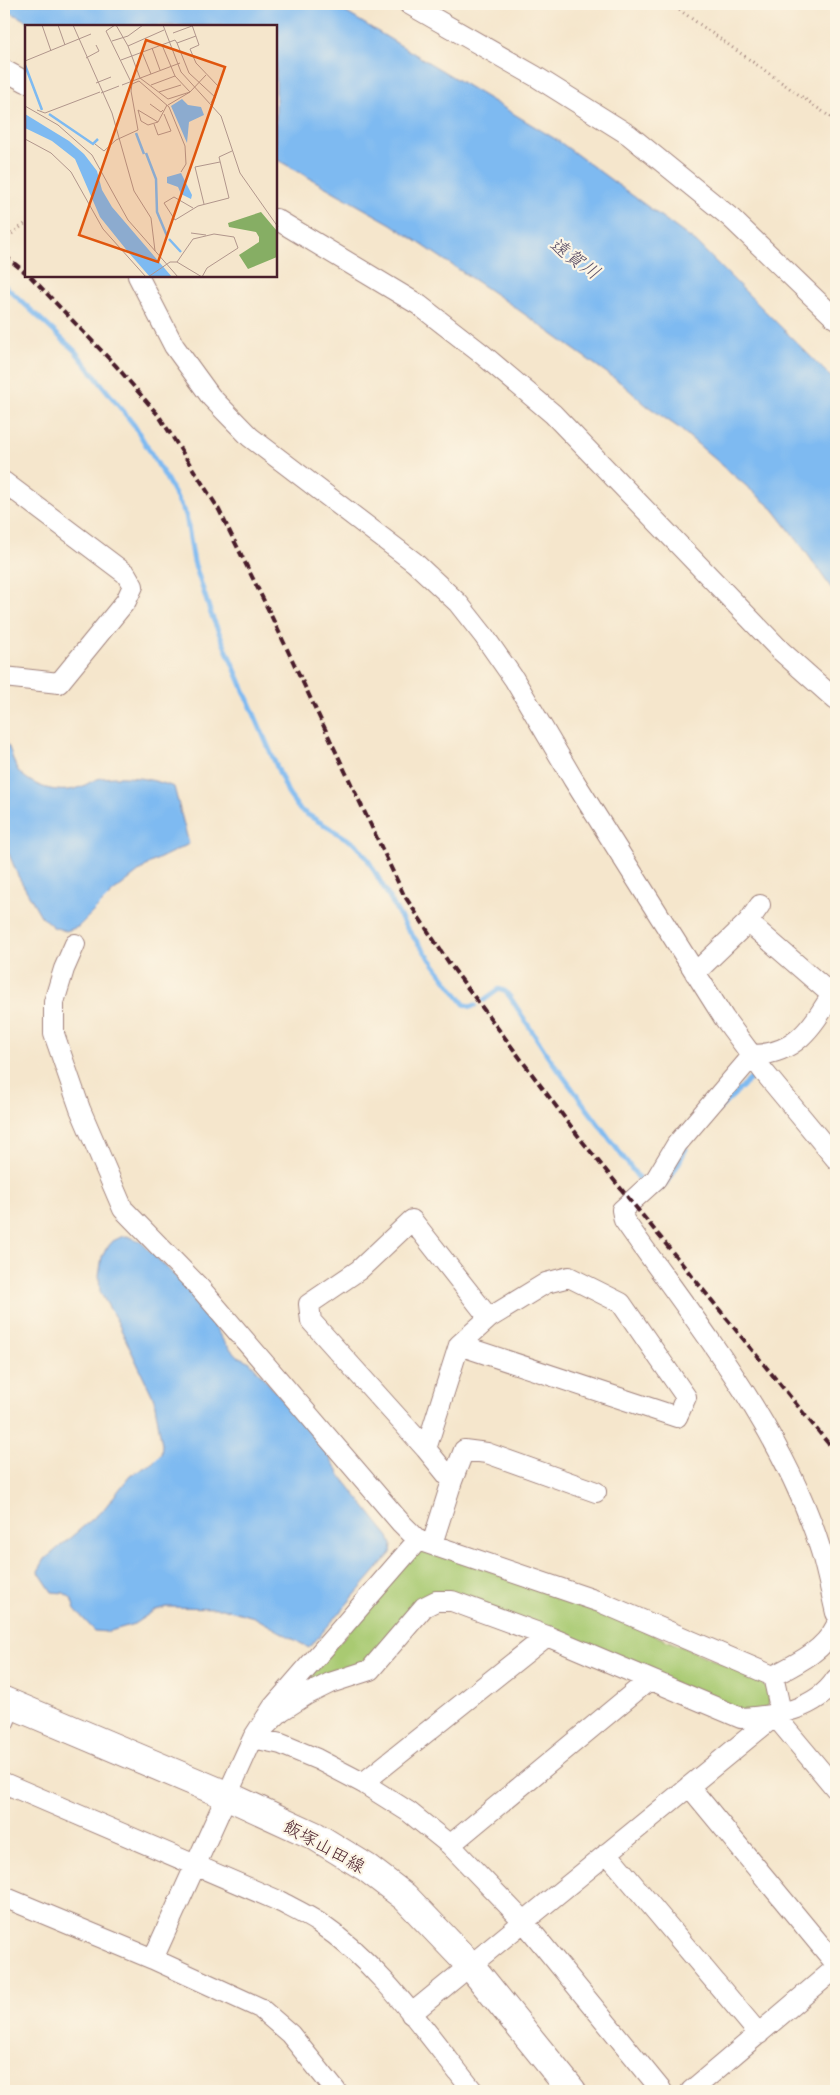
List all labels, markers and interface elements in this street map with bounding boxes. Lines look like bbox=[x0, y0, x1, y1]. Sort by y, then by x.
inset map bbox=[25, 25, 278, 278]
water label: 遠賀川 bbox=[545, 229, 607, 285]
street label: 飯塚山田線 bbox=[279, 1811, 371, 1879]

